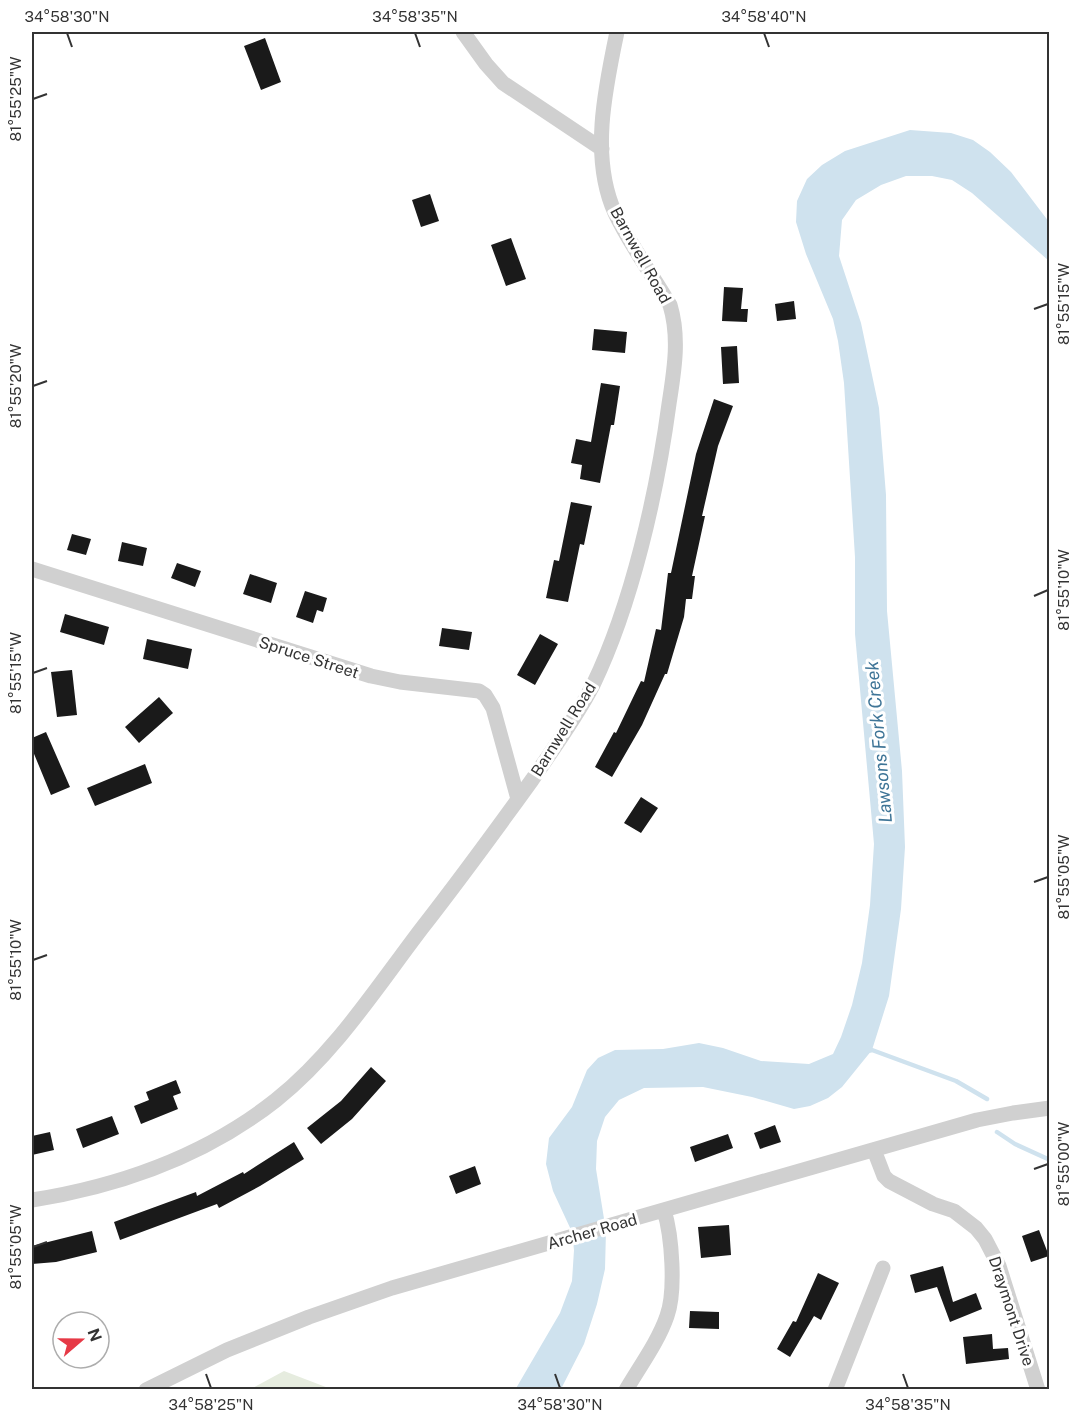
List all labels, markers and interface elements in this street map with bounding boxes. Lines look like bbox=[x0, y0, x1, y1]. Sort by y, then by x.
text: 34°58'30"N bbox=[24, 8, 110, 25]
text: 34°58'35"N bbox=[372, 8, 458, 25]
text: 34°58'40"N bbox=[721, 8, 807, 25]
text: 81°55'25"W bbox=[7, 57, 24, 141]
street label: Barnwell Road bbox=[606, 204, 675, 307]
text: 81°55'15"W bbox=[1055, 263, 1072, 345]
text: 81°55'20"W bbox=[7, 344, 24, 428]
text: 81°55'10"W bbox=[1055, 549, 1072, 631]
text: 81°55'15"W bbox=[7, 632, 24, 714]
street label: Spruce Street bbox=[256, 632, 361, 683]
water label: Lawsons Fork Creek bbox=[861, 660, 896, 824]
street label: Barnwell Road bbox=[527, 679, 600, 780]
text: 81°55'05"W bbox=[1055, 834, 1072, 920]
text: 81°55'10"W bbox=[7, 919, 24, 1001]
text: 81°55'00"W bbox=[1055, 1122, 1072, 1206]
text: 81°55'05"W bbox=[7, 1204, 24, 1290]
street label: Archer Road bbox=[545, 1210, 639, 1253]
street label: Draymont Drive bbox=[985, 1254, 1038, 1368]
north arrow bbox=[51, 1310, 111, 1370]
text: N bbox=[84, 1326, 106, 1344]
text: 34°58'25"N bbox=[168, 1396, 254, 1413]
text: 34°58'30"N bbox=[517, 1396, 603, 1413]
text: 34°58'35"N bbox=[865, 1396, 951, 1413]

